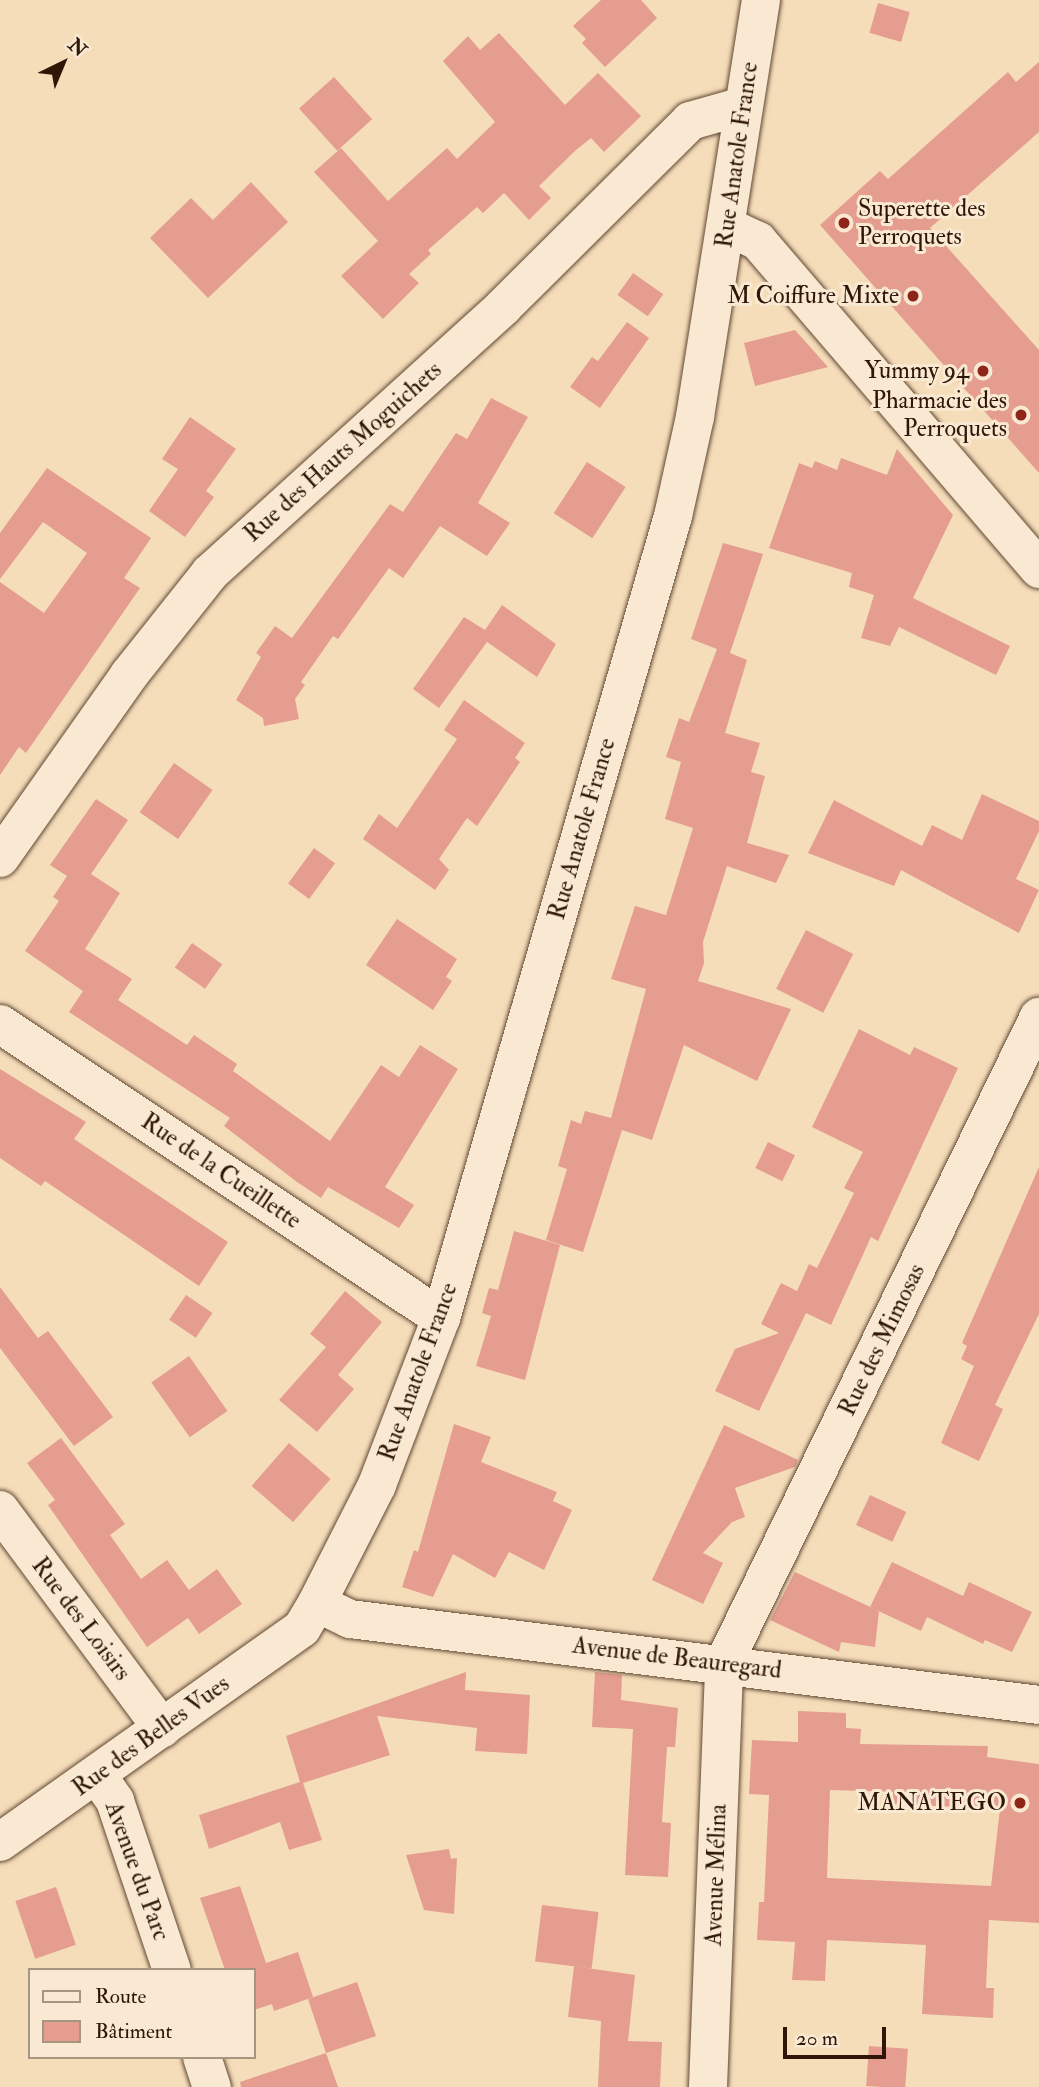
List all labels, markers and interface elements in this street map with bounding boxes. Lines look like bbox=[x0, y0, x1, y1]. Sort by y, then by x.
north arrow bbox=[28, 28, 98, 98]
text: N bbox=[63, 33, 92, 62]
street label: Rue Anatole France bbox=[710, 60, 764, 250]
place label: Superette des Perroquets bbox=[858, 195, 985, 251]
marker: Superette des Perroquets bbox=[836, 215, 852, 231]
place label: M Coiffure Mixte bbox=[727, 282, 899, 310]
marker: M Coiffure Mixte bbox=[905, 288, 921, 304]
street label: Rue des Hauts Moguichets bbox=[238, 356, 448, 548]
place label: Yummy 94 bbox=[864, 357, 969, 385]
marker: Yummy 94 bbox=[975, 363, 991, 379]
place label: Pharmacie des Perroquets bbox=[872, 387, 1007, 443]
marker: Pharmacie des Perroquets bbox=[1013, 407, 1029, 423]
street label: Rue Anatole France bbox=[542, 735, 622, 923]
street label: Rue de la Cueillette bbox=[136, 1107, 306, 1235]
street label: Rue des Mimosas bbox=[833, 1259, 931, 1421]
street label: Rue Anatole France bbox=[372, 1279, 464, 1465]
street label: Rue des Loisirs bbox=[25, 1552, 137, 1686]
street label: Avenue de Beauregard bbox=[571, 1631, 783, 1685]
street label: Rue des Belles Vues bbox=[67, 1669, 235, 1803]
place label: MANATEGO bbox=[857, 1789, 1006, 1817]
marker: MANATEGO bbox=[1012, 1795, 1028, 1811]
street label: Avenue du Parc bbox=[99, 1798, 175, 1944]
street label: Avenue Mélina bbox=[699, 1803, 733, 1947]
legend bbox=[28, 1968, 256, 2059]
text: Route bbox=[95, 1983, 146, 2010]
scale bar bbox=[787, 2014, 890, 2058]
text: Bâtiment bbox=[95, 2018, 172, 2045]
text: 20 m bbox=[796, 2025, 838, 2052]

